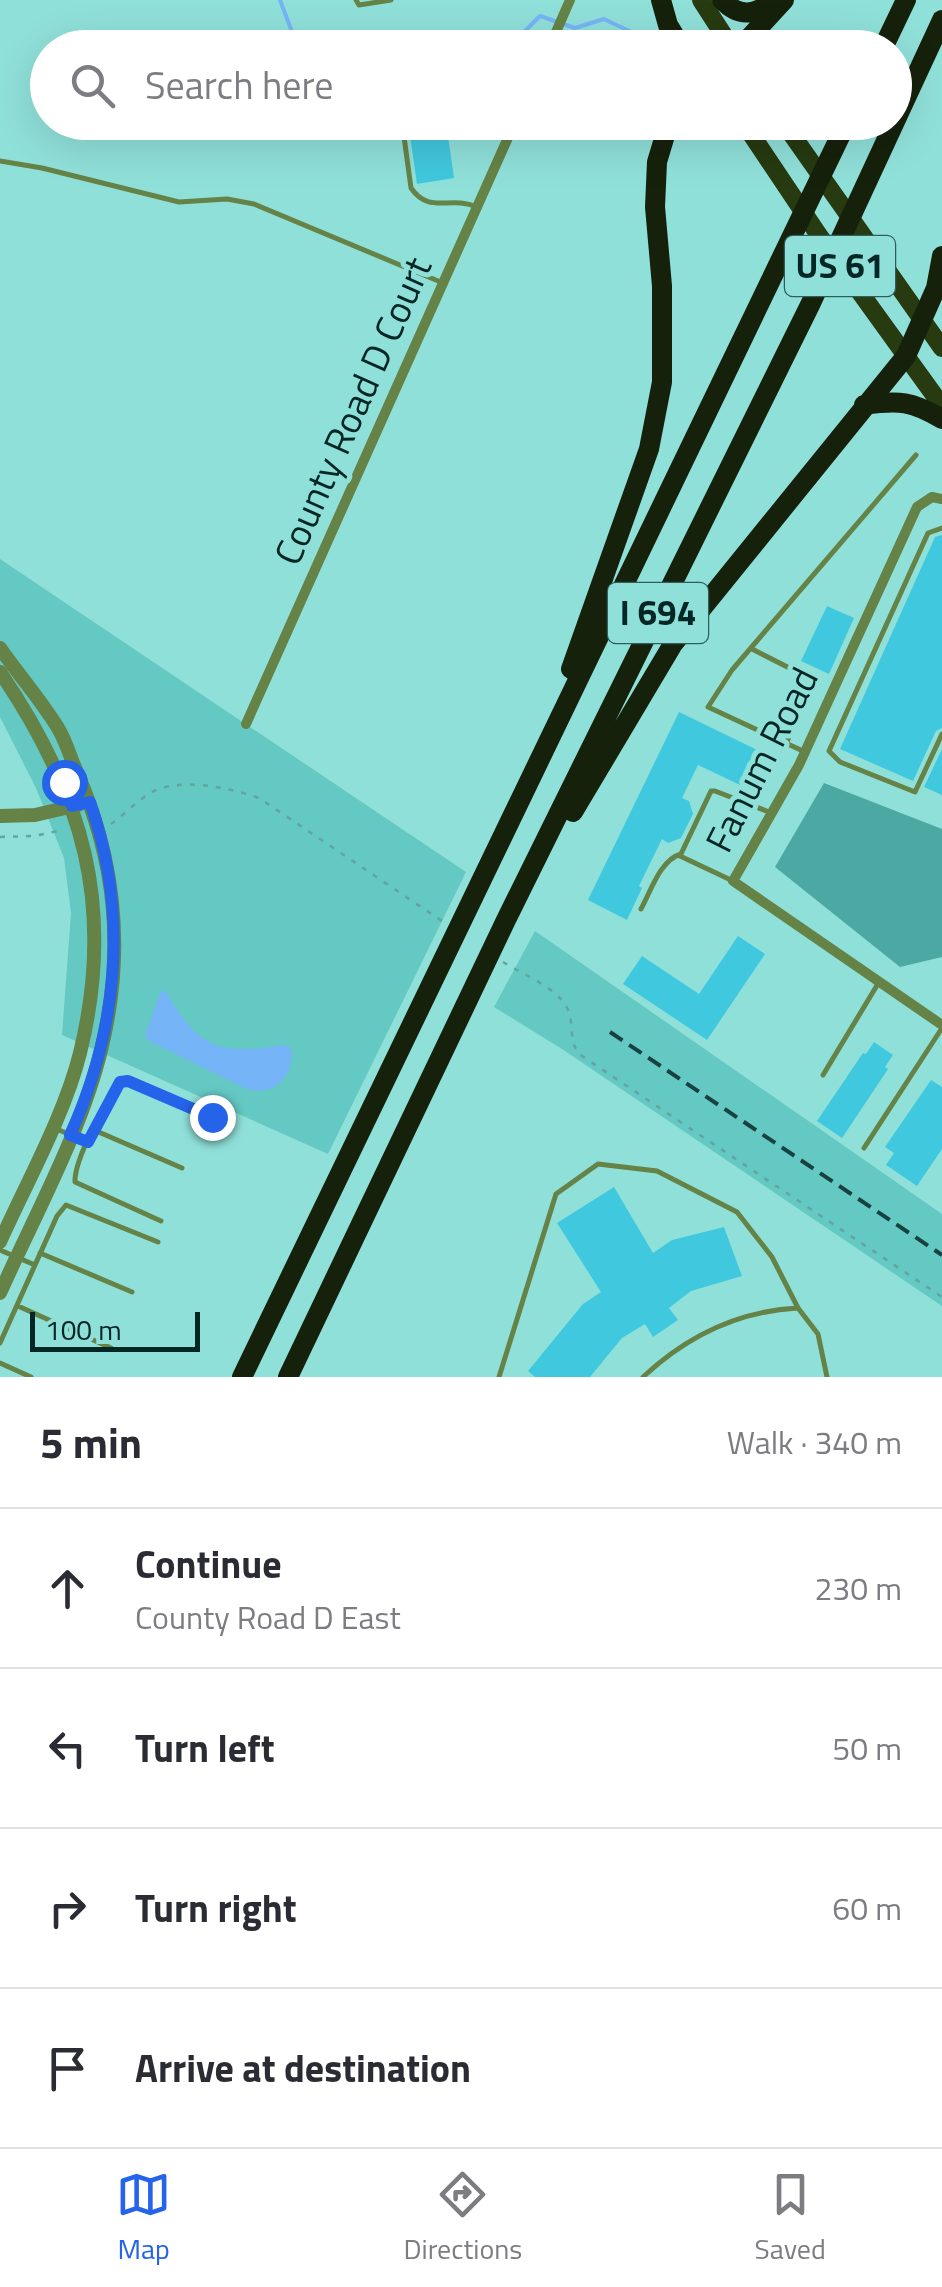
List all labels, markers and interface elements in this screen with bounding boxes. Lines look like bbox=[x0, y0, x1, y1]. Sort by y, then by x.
search box bbox=[30, 30, 912, 140]
text: Search here bbox=[145, 56, 333, 114]
icon: search bbox=[65, 58, 120, 113]
road number: US 61 bbox=[785, 236, 895, 296]
street label: County Road D Court bbox=[258, 247, 446, 574]
road number: I 694 bbox=[608, 583, 708, 643]
street label: Fanum Road bbox=[690, 657, 833, 862]
route start bbox=[42, 760, 88, 806]
route end bbox=[190, 1095, 236, 1141]
scale bar bbox=[30, 1307, 200, 1352]
text: 100 m bbox=[45, 1308, 122, 1351]
text: 5 min bbox=[40, 1410, 142, 1474]
text: Walk · 340 m bbox=[727, 1418, 902, 1466]
text: Continue bbox=[135, 1535, 282, 1593]
icon: ahead bbox=[40, 1561, 95, 1616]
text: 230 m bbox=[814, 1564, 902, 1612]
text: County Road D East bbox=[135, 1593, 401, 1641]
text: Turn left bbox=[135, 1719, 275, 1777]
icon: left bbox=[40, 1721, 95, 1776]
text: 50 m bbox=[832, 1724, 902, 1772]
text: Turn right bbox=[135, 1879, 297, 1937]
icon: right bbox=[40, 1881, 95, 1936]
text: 60 m bbox=[832, 1884, 902, 1932]
text: Arrive at destination bbox=[135, 2039, 471, 2097]
icon: arrive bbox=[40, 2041, 95, 2096]
tab: Map bbox=[116, 2167, 171, 2270]
tab: Directions bbox=[403, 2167, 522, 2270]
tab: Saved bbox=[755, 2167, 826, 2270]

